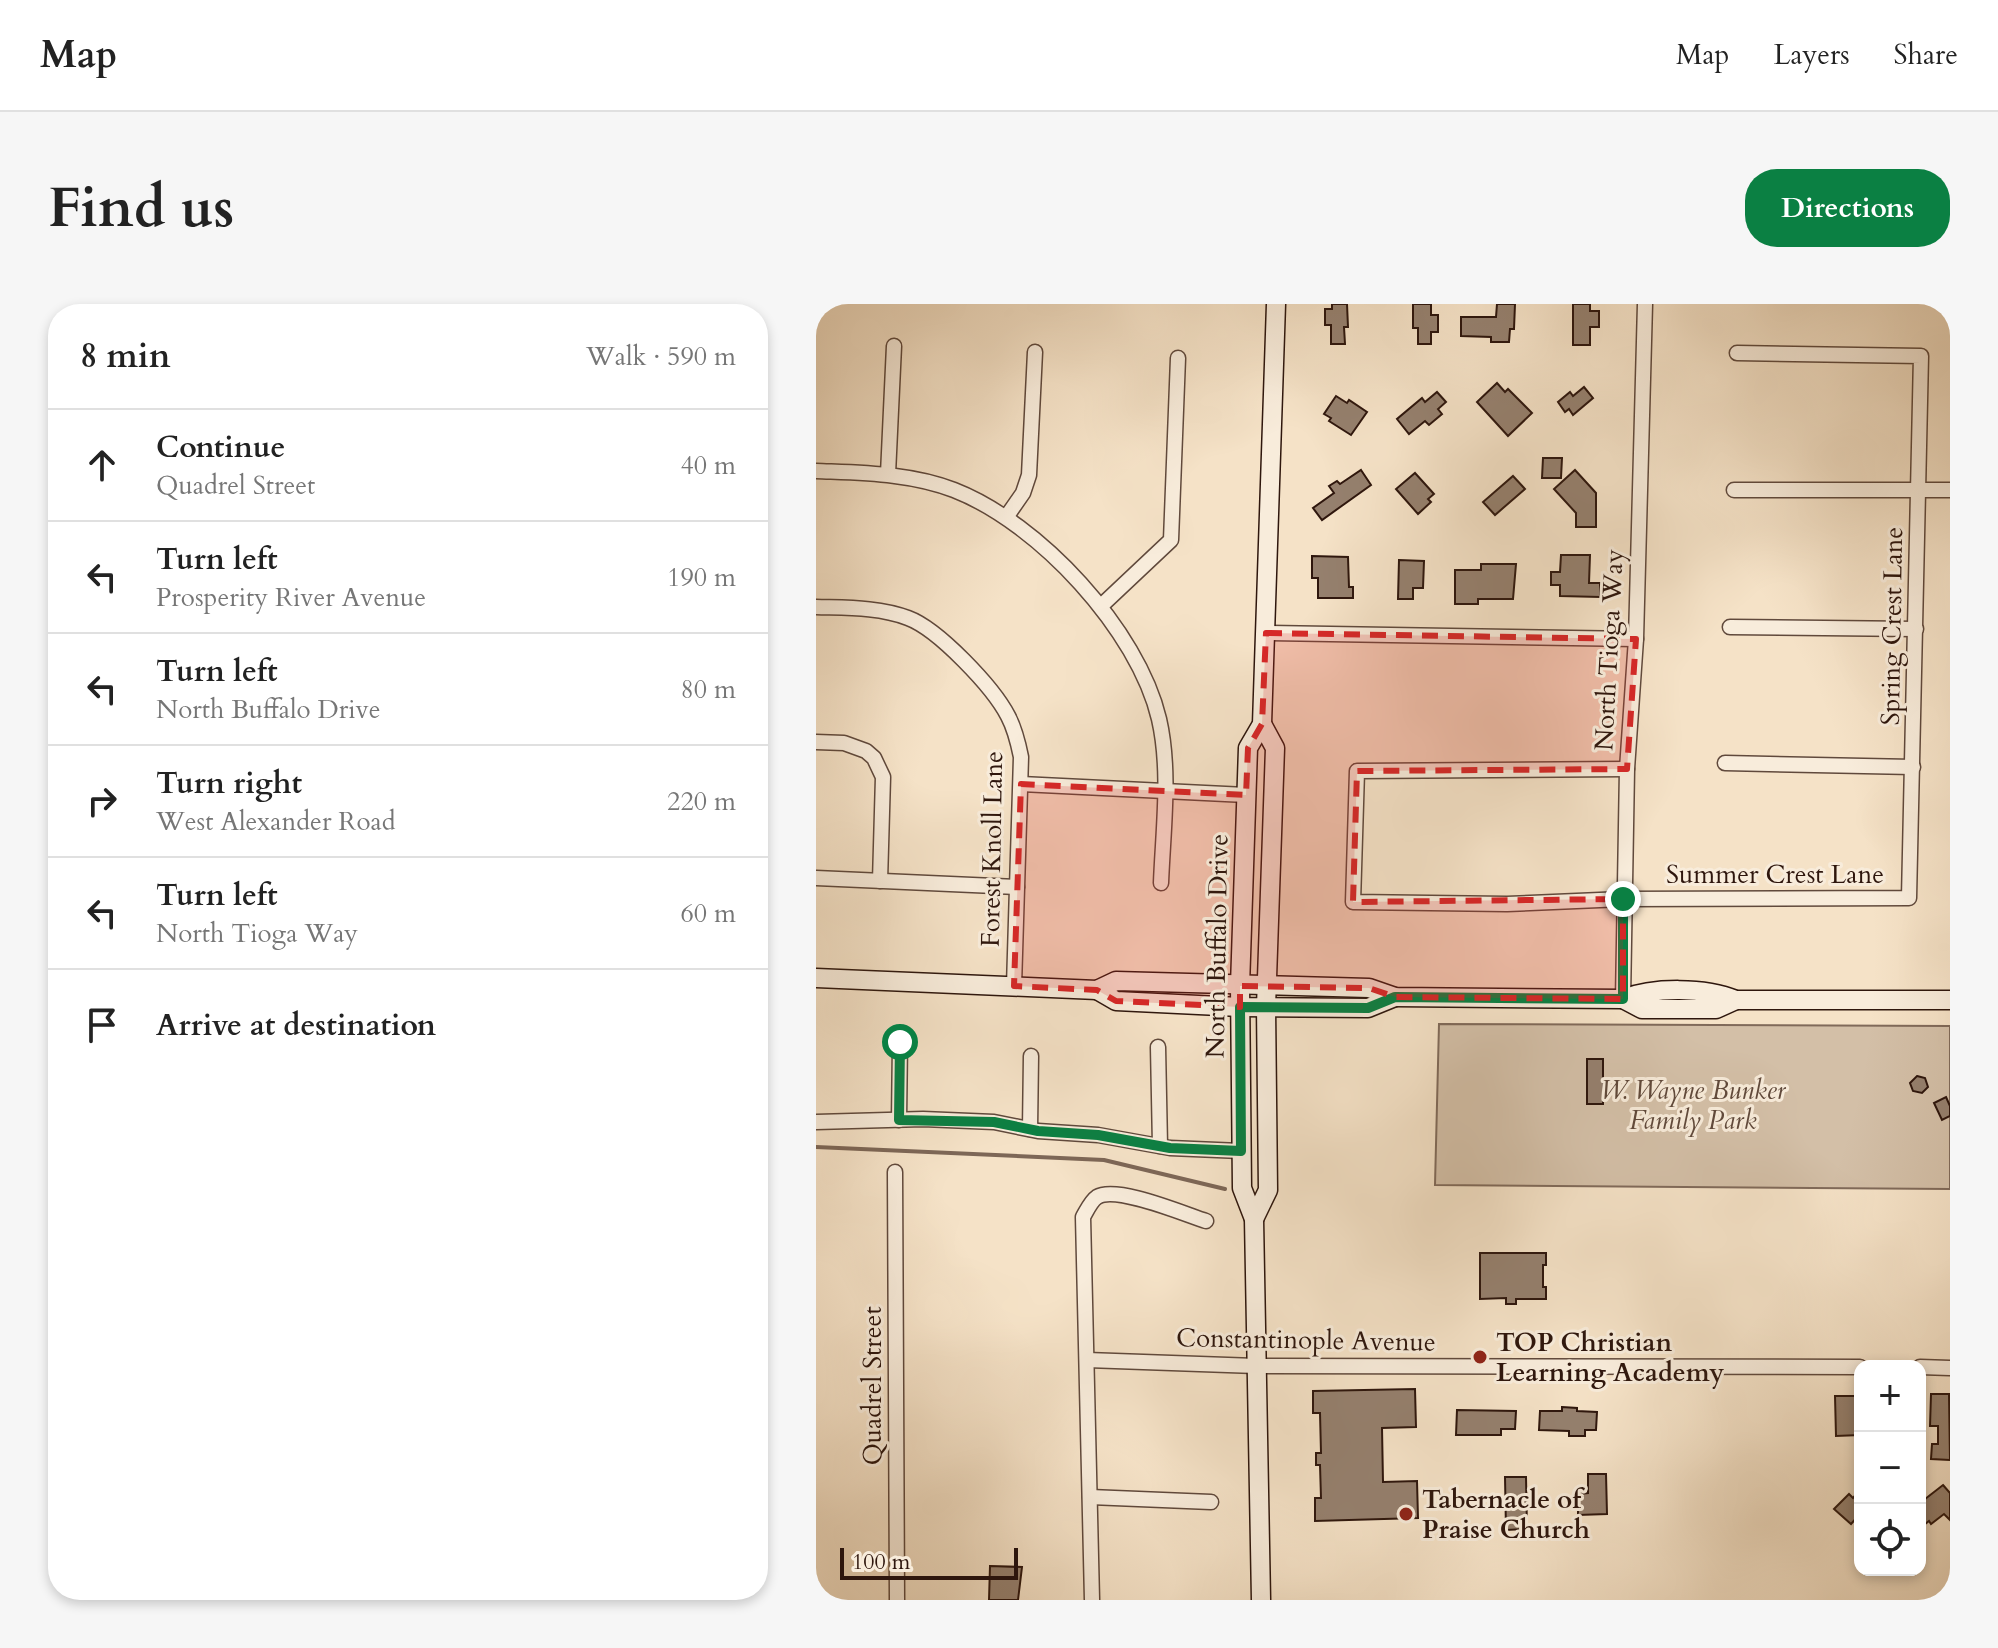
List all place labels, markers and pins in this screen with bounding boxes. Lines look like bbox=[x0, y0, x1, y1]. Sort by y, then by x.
place label: TOP Christian Learning Academy bbox=[1496, 1325, 1725, 1390]
marker: TOP Christian Learning Academy bbox=[1471, 1348, 1489, 1366]
place label: Tabernacle of Praise Church bbox=[1422, 1482, 1590, 1547]
marker: Tabernacle of Praise Church bbox=[1397, 1505, 1415, 1523]

